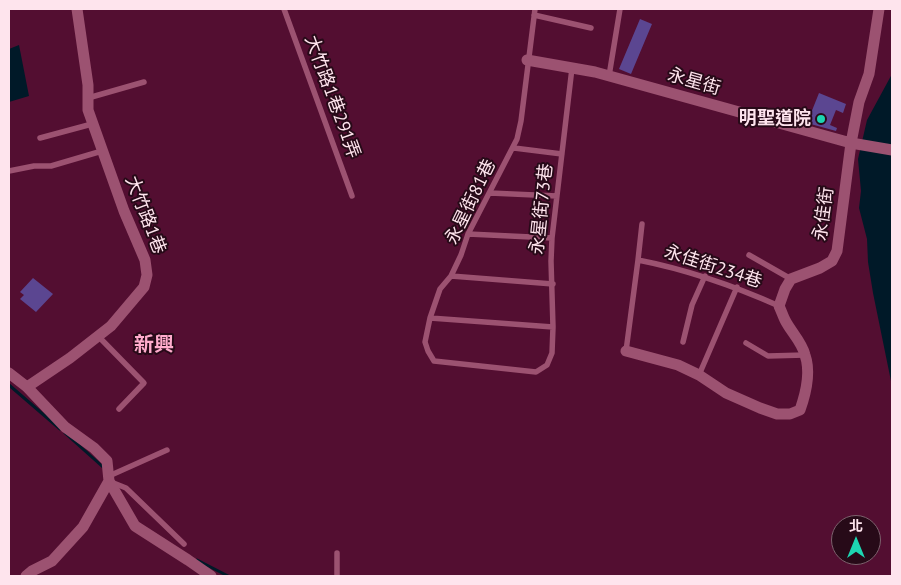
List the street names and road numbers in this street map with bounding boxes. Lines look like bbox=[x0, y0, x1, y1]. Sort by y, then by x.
street label: 大竹路1巷291弄 bbox=[300, 33, 364, 161]
street label: 永星街 bbox=[665, 64, 723, 100]
street label: 永星街81巷 bbox=[441, 156, 501, 248]
street label: 永星街73巷 bbox=[526, 162, 558, 256]
street label: 大竹路1巷 bbox=[120, 173, 170, 257]
street label: 永佳街 bbox=[810, 186, 838, 242]
street label: 永佳街234巷 bbox=[661, 241, 765, 293]

